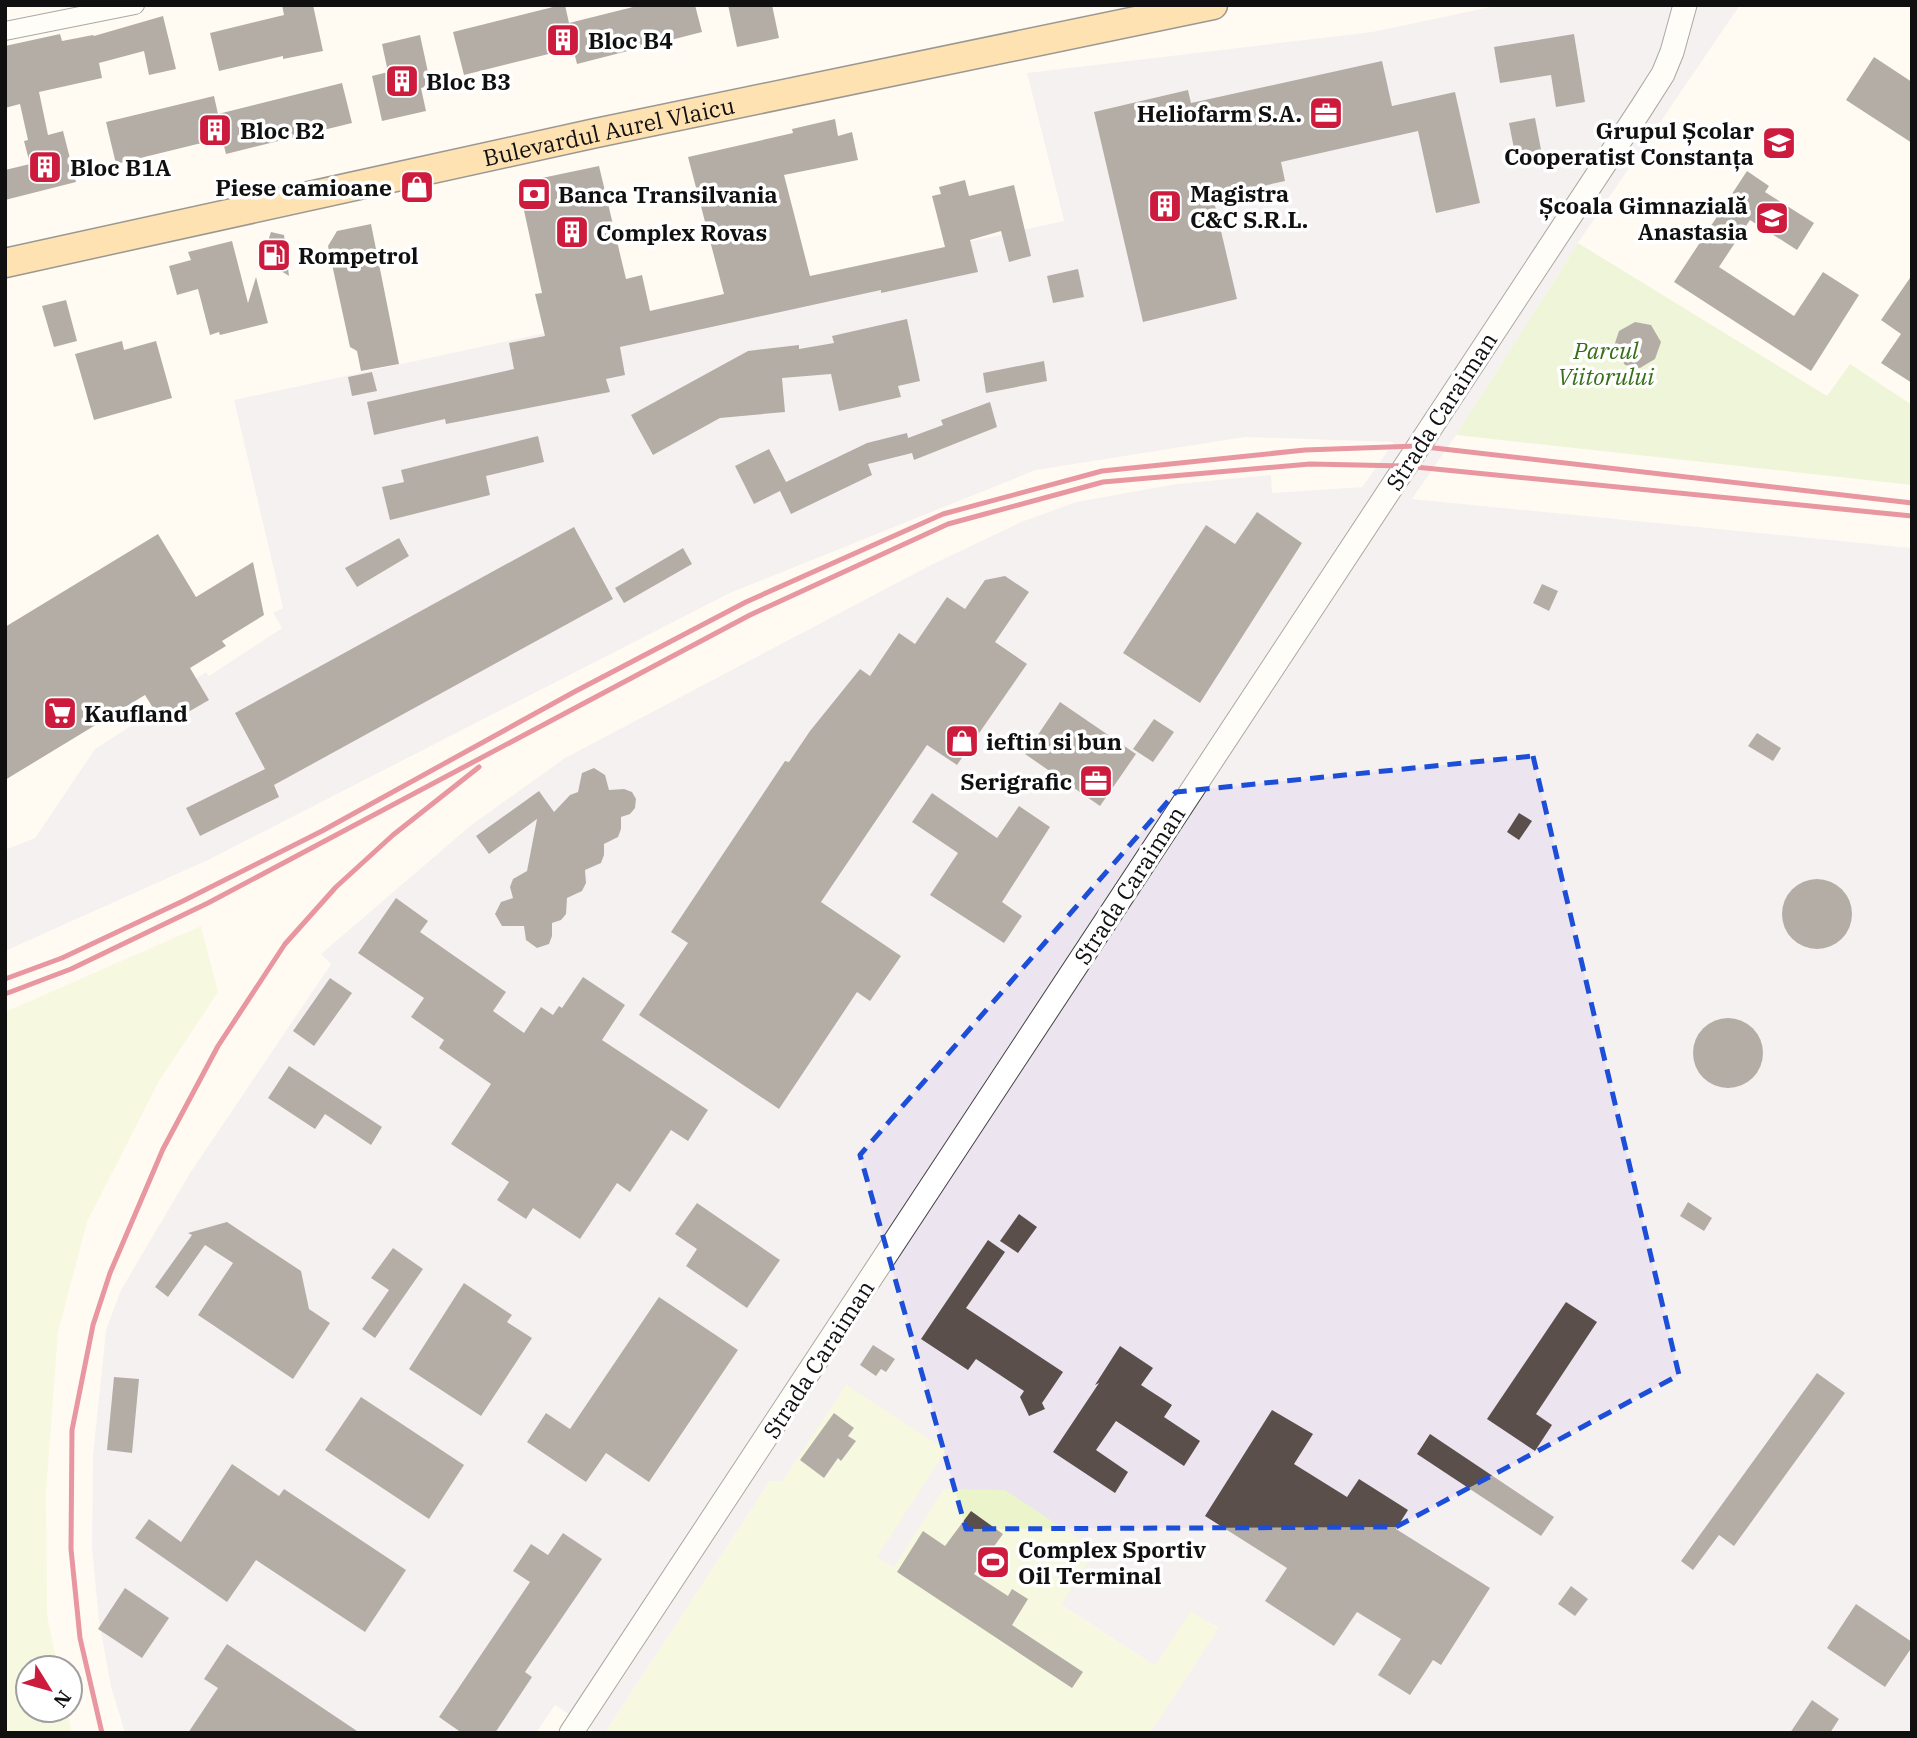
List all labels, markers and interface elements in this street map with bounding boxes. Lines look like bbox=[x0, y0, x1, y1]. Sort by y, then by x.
building icon: Bloc B4 bbox=[544, 21, 582, 59]
place label: Bloc B4 bbox=[588, 25, 673, 55]
building icon: Bloc B3 bbox=[383, 62, 421, 100]
place label: Bloc B3 bbox=[426, 66, 511, 96]
street label: Bulevardul Aurel Vlaicu bbox=[480, 90, 737, 172]
office icon: Heliofarm S.A. bbox=[1307, 94, 1345, 132]
place label: Heliofarm S.A. bbox=[1137, 98, 1302, 128]
building icon: Bloc B2 bbox=[196, 111, 234, 149]
place label: Bloc B2 bbox=[240, 115, 325, 145]
place label: Grupul Școlar Cooperatist Constanța bbox=[1504, 115, 1755, 172]
school or university icon: Grupul Școlar Cooperatist Constanța bbox=[1760, 124, 1798, 162]
building icon: Bloc B1A bbox=[26, 148, 64, 186]
place label: Bloc B1A bbox=[70, 152, 171, 182]
shop icon: Piese camioane bbox=[398, 168, 436, 206]
place label: Piese camioane bbox=[215, 172, 392, 202]
bank icon: Banca Transilvania bbox=[515, 175, 553, 213]
place label: Magistra C&C S.R.L. bbox=[1190, 178, 1308, 234]
place label: Banca Transilvania bbox=[558, 179, 778, 209]
building icon: Magistra C&C S.R.L. bbox=[1146, 187, 1184, 225]
place label: Școala Gimnazială Anastasia bbox=[1539, 190, 1748, 246]
school or university icon: Școala Gimnazială Anastasia bbox=[1753, 199, 1791, 237]
building icon: Complex Rovas bbox=[553, 213, 591, 251]
place label: Complex Rovas bbox=[596, 217, 767, 247]
fuel station icon: Rompetrol bbox=[255, 236, 293, 274]
place label: Rompetrol bbox=[298, 240, 419, 270]
street label: Strada Caraiman bbox=[1379, 326, 1503, 496]
park label: Parcul Viitorului bbox=[1558, 335, 1654, 391]
supermarket icon: Kaufland bbox=[41, 694, 79, 732]
place label: Kaufland bbox=[84, 698, 188, 728]
shop icon: ieftin si bun bbox=[943, 722, 981, 760]
place label: ieftin si bun bbox=[986, 726, 1122, 756]
office icon: Serigrafic bbox=[1077, 762, 1115, 800]
place label: Serigrafic bbox=[960, 766, 1072, 796]
street label: Strada Caraiman bbox=[1067, 800, 1191, 970]
street label: Strada Caraiman bbox=[756, 1274, 880, 1444]
place label: Complex Sportiv Oil Terminal bbox=[1018, 1534, 1206, 1590]
sports icon: Complex Sportiv Oil Terminal bbox=[974, 1543, 1012, 1581]
north arrow bbox=[14, 1654, 84, 1724]
text: N bbox=[48, 1686, 77, 1712]

